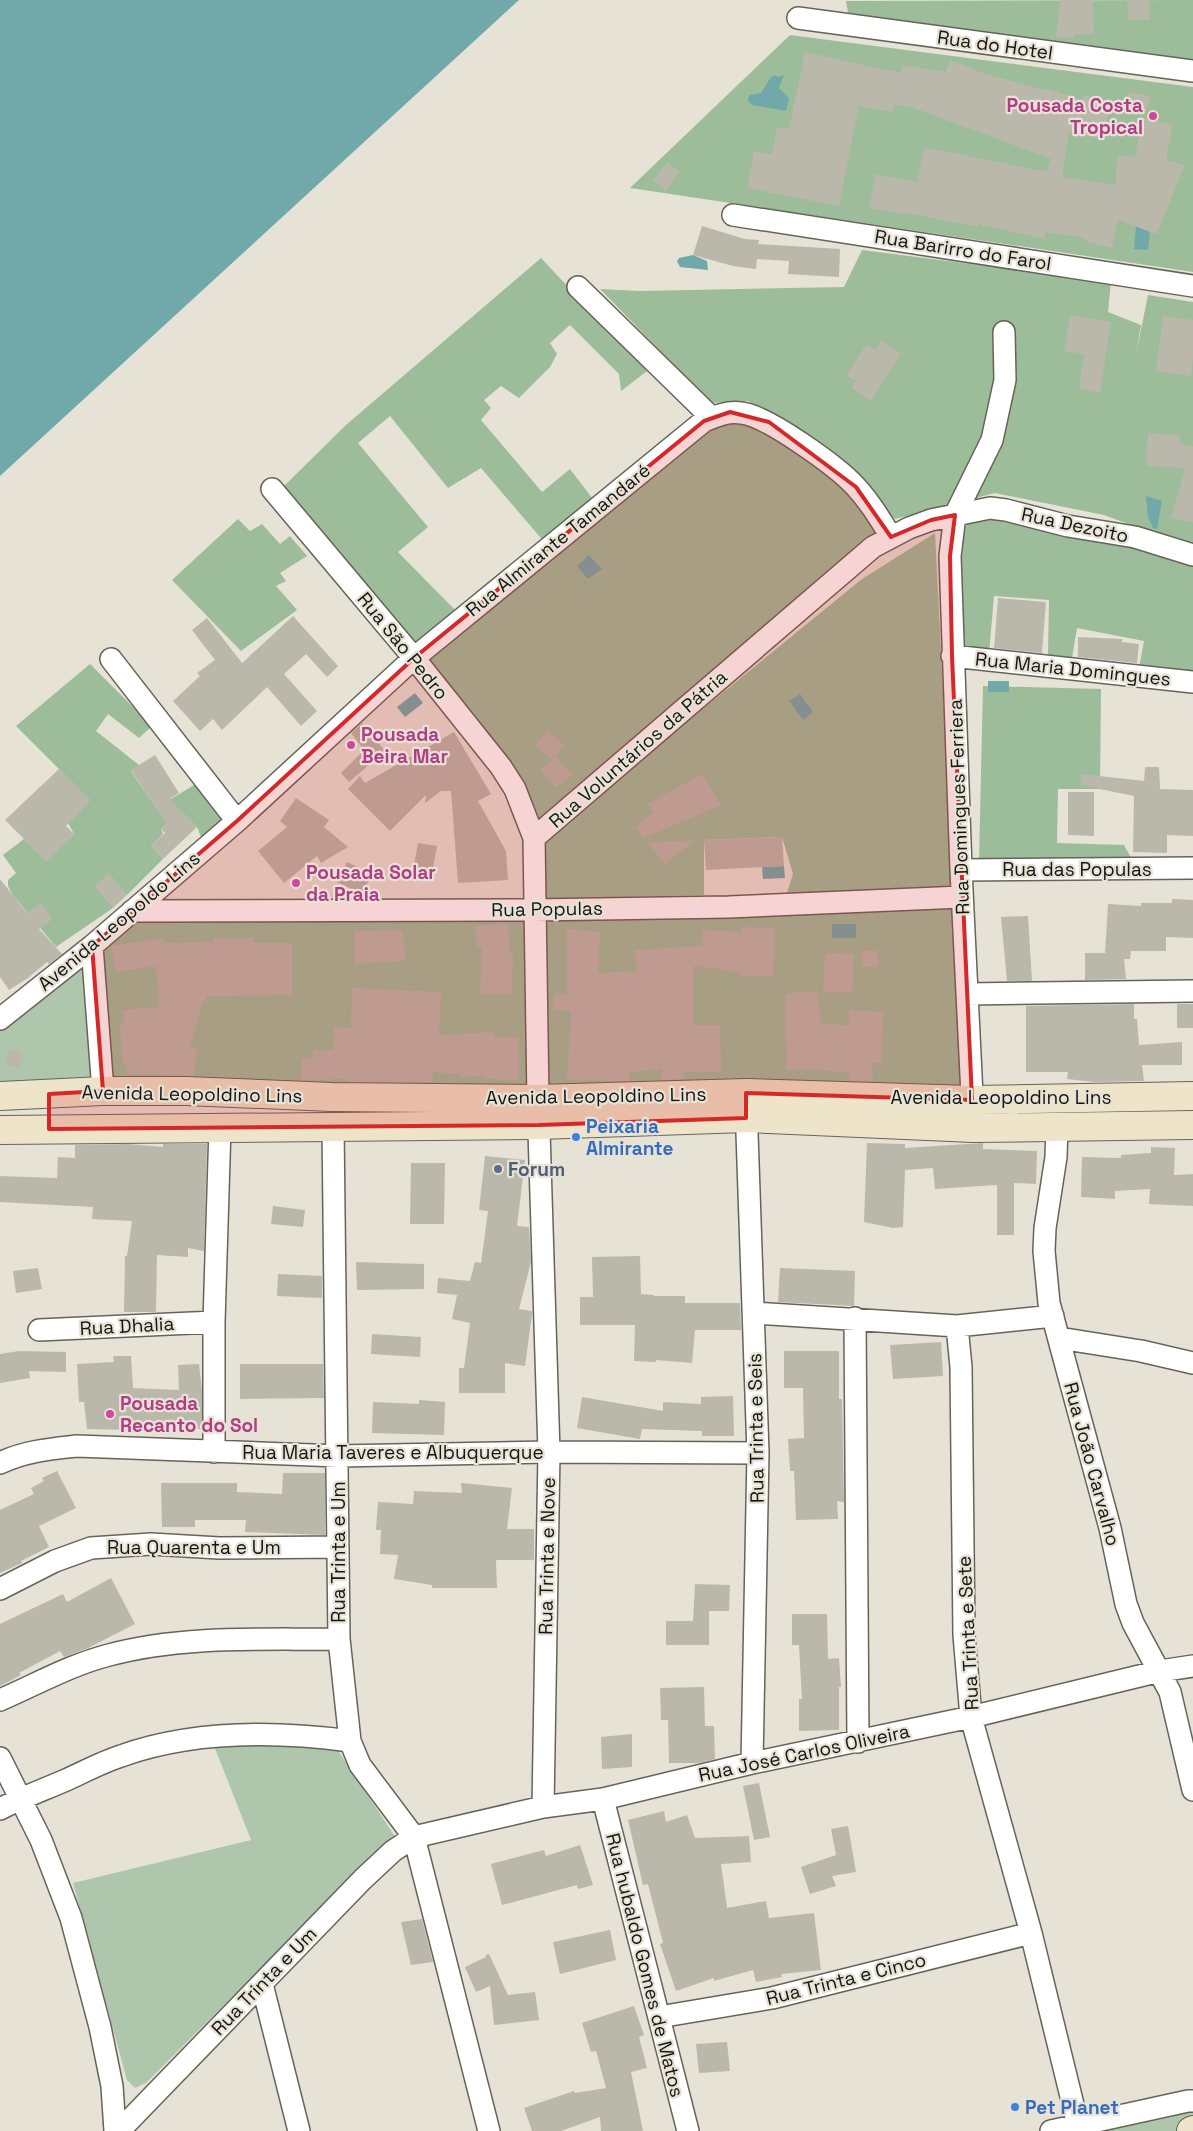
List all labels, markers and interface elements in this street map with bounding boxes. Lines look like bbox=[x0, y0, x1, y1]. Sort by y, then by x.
street label: Rua do Hotel bbox=[936, 25, 1054, 65]
place label: Pousada Costa Tropical bbox=[1007, 93, 1143, 140]
marker: Pousada Costa Tropical bbox=[1147, 110, 1159, 122]
street label: Rua Barirro do Farol bbox=[873, 224, 1053, 276]
street label: Rua Almirante Tamandaré bbox=[461, 458, 655, 622]
street label: Rua Dezoito bbox=[1019, 501, 1131, 549]
street label: Rua São Pedro bbox=[352, 587, 454, 705]
street label: Rua Maria Domingues bbox=[974, 646, 1172, 692]
street label: Rua Voluntários da Pátria bbox=[543, 664, 733, 833]
street label: Rua Domingues Ferriera bbox=[943, 699, 975, 915]
place label: Pousada Beira Mar bbox=[361, 722, 448, 769]
marker: Pousada Beira Mar bbox=[345, 739, 357, 751]
street label: Avenida Leopoldo Lins bbox=[33, 846, 205, 996]
street label: Rua das Populas bbox=[1002, 857, 1152, 882]
place label: Pousada Solar da Praia bbox=[306, 860, 436, 907]
marker: Pousada Solar da Praia bbox=[290, 877, 302, 889]
street label: Rua Populas bbox=[491, 896, 603, 922]
street label: Avenida Leopoldino Lins bbox=[81, 1080, 303, 1108]
street label: Avenida Leopoldino Lins bbox=[485, 1082, 707, 1110]
street label: Avenida Leopoldino Lins bbox=[891, 1085, 1111, 1110]
place label: Peixaria Almirante bbox=[586, 1114, 673, 1161]
marker: Peixaria Almirante bbox=[570, 1131, 582, 1143]
place label: Forum bbox=[508, 1157, 565, 1182]
marker: Forum bbox=[492, 1163, 504, 1175]
street label: Rua Dhalia bbox=[79, 1311, 175, 1341]
street label: Rua Trinta e Seis bbox=[742, 1353, 770, 1503]
street label: Rua João Carvalho bbox=[1058, 1379, 1126, 1549]
place label: Pousada Recanto do Sol bbox=[120, 1391, 258, 1438]
marker: Pousada Recanto do Sol bbox=[104, 1408, 116, 1420]
street label: Rua Maria Taveres e Albuquerque bbox=[242, 1440, 544, 1465]
street label: Rua Trinta e Nove bbox=[533, 1477, 561, 1635]
street label: Rua Trinta e Um bbox=[326, 1481, 351, 1623]
street label: Rua Quarenta e Um bbox=[107, 1535, 281, 1560]
street label: Rua Trinta e Sete bbox=[951, 1555, 985, 1711]
street label: Rua José Carlos Oliveira bbox=[696, 1718, 912, 1788]
street label: Rua hubaldo Gomes de Matos bbox=[600, 1830, 690, 2100]
street label: Rua Trinta e Um bbox=[206, 1921, 322, 2041]
street label: Rua Trinta e Cinco bbox=[763, 1947, 929, 2011]
place label: Pet Planet bbox=[1025, 2095, 1119, 2120]
marker: Pet Planet bbox=[1009, 2101, 1021, 2113]

